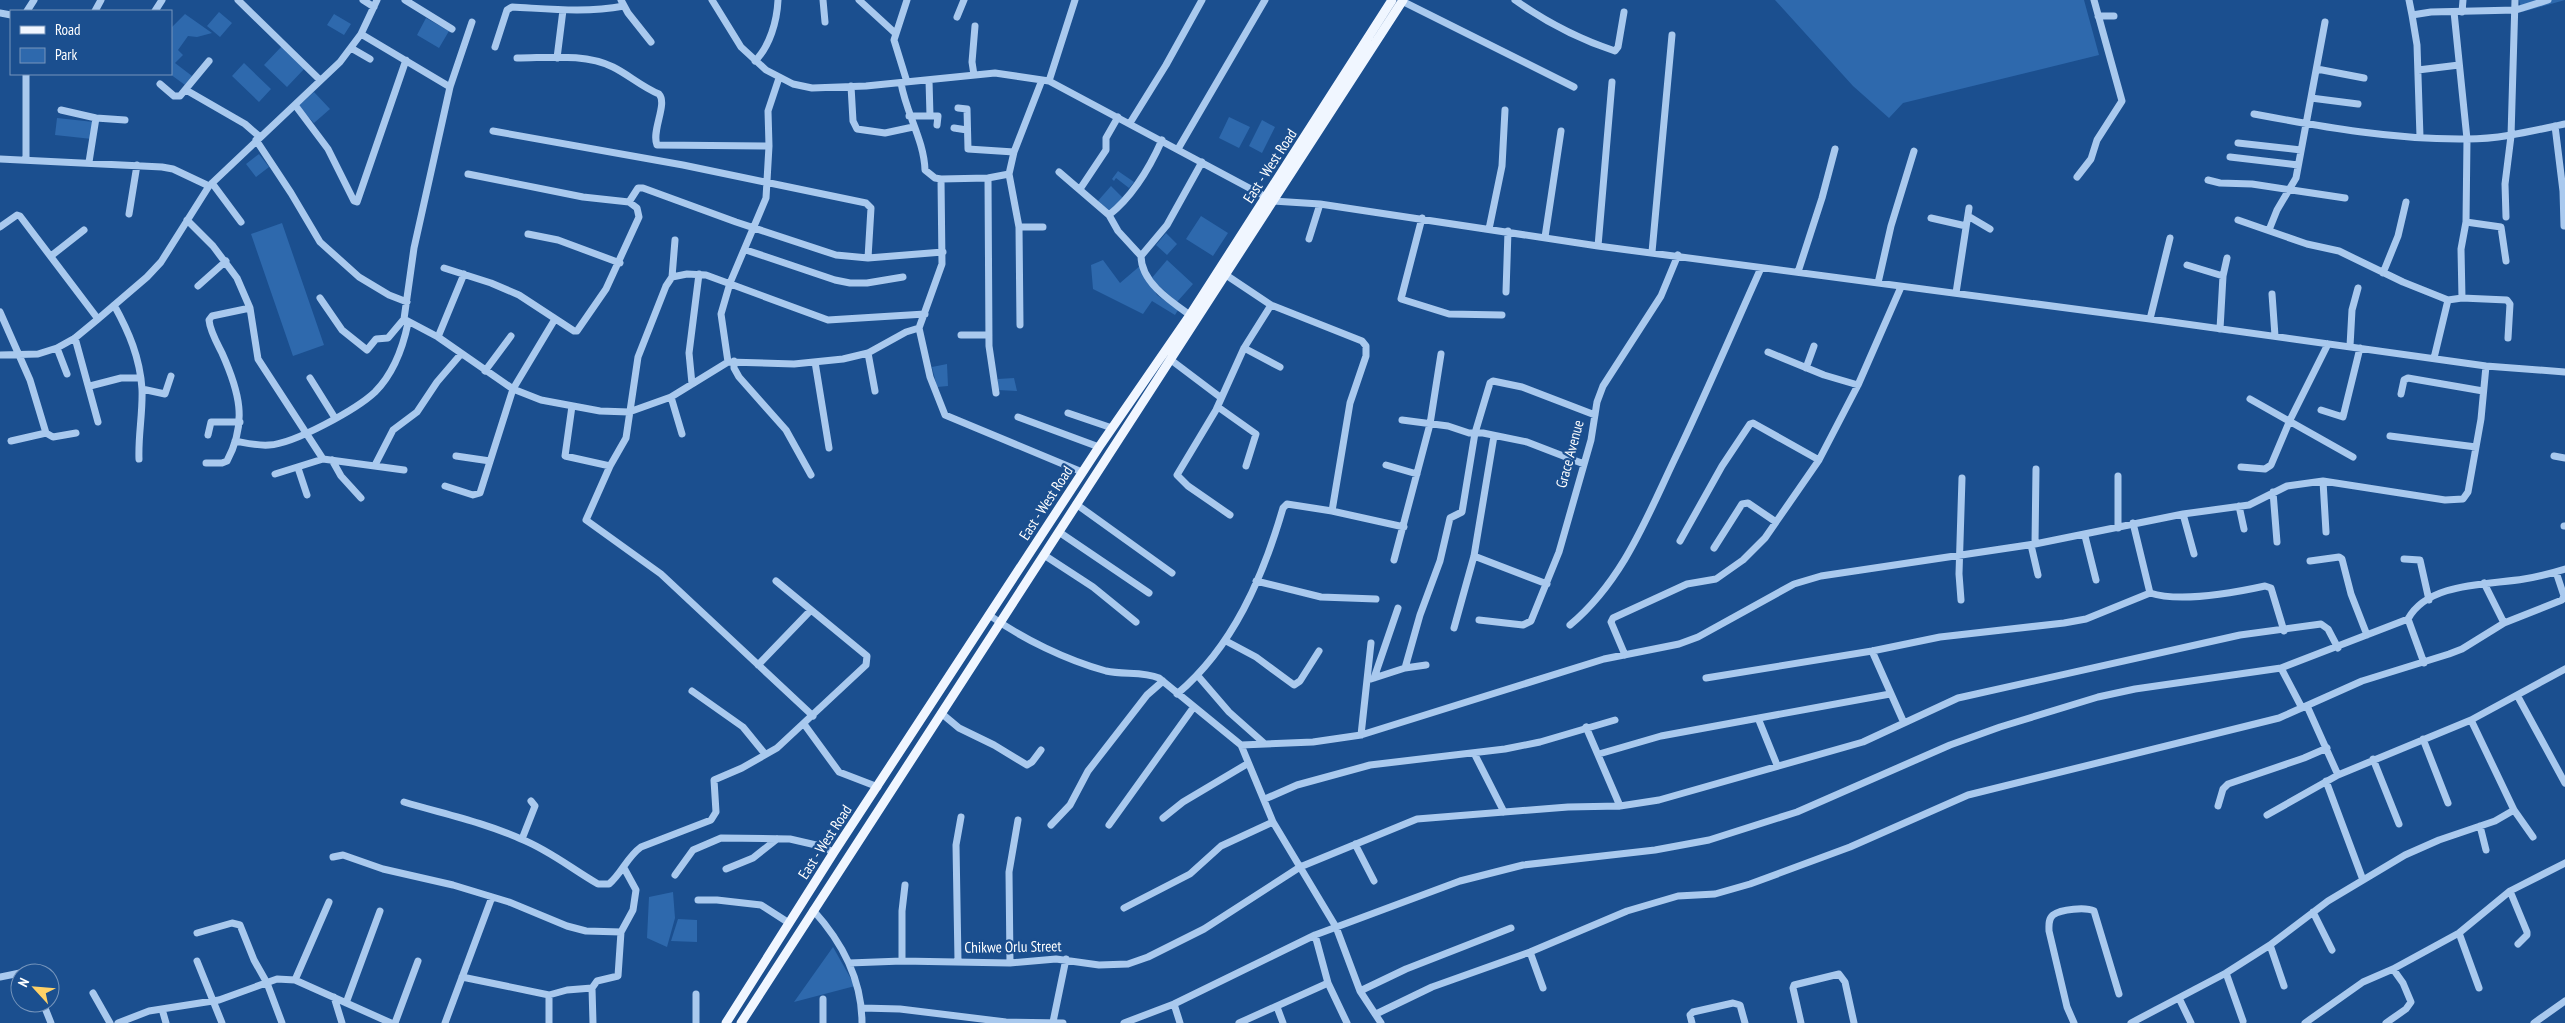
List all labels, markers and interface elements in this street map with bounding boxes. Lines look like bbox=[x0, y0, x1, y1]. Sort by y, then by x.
legend bbox=[10, 10, 172, 75]
text: Road bbox=[55, 20, 81, 39]
text: Park bbox=[55, 45, 77, 64]
street label: East - West Road bbox=[1239, 125, 1301, 206]
street label: Grace Avenue bbox=[1551, 418, 1588, 490]
street label: East - West Road bbox=[1015, 462, 1077, 543]
street label: East - West Road bbox=[794, 801, 856, 882]
street label: Chikwe Orlu Street bbox=[964, 936, 1062, 957]
north arrow bbox=[10, 963, 60, 1013]
text: N bbox=[14, 975, 33, 990]

